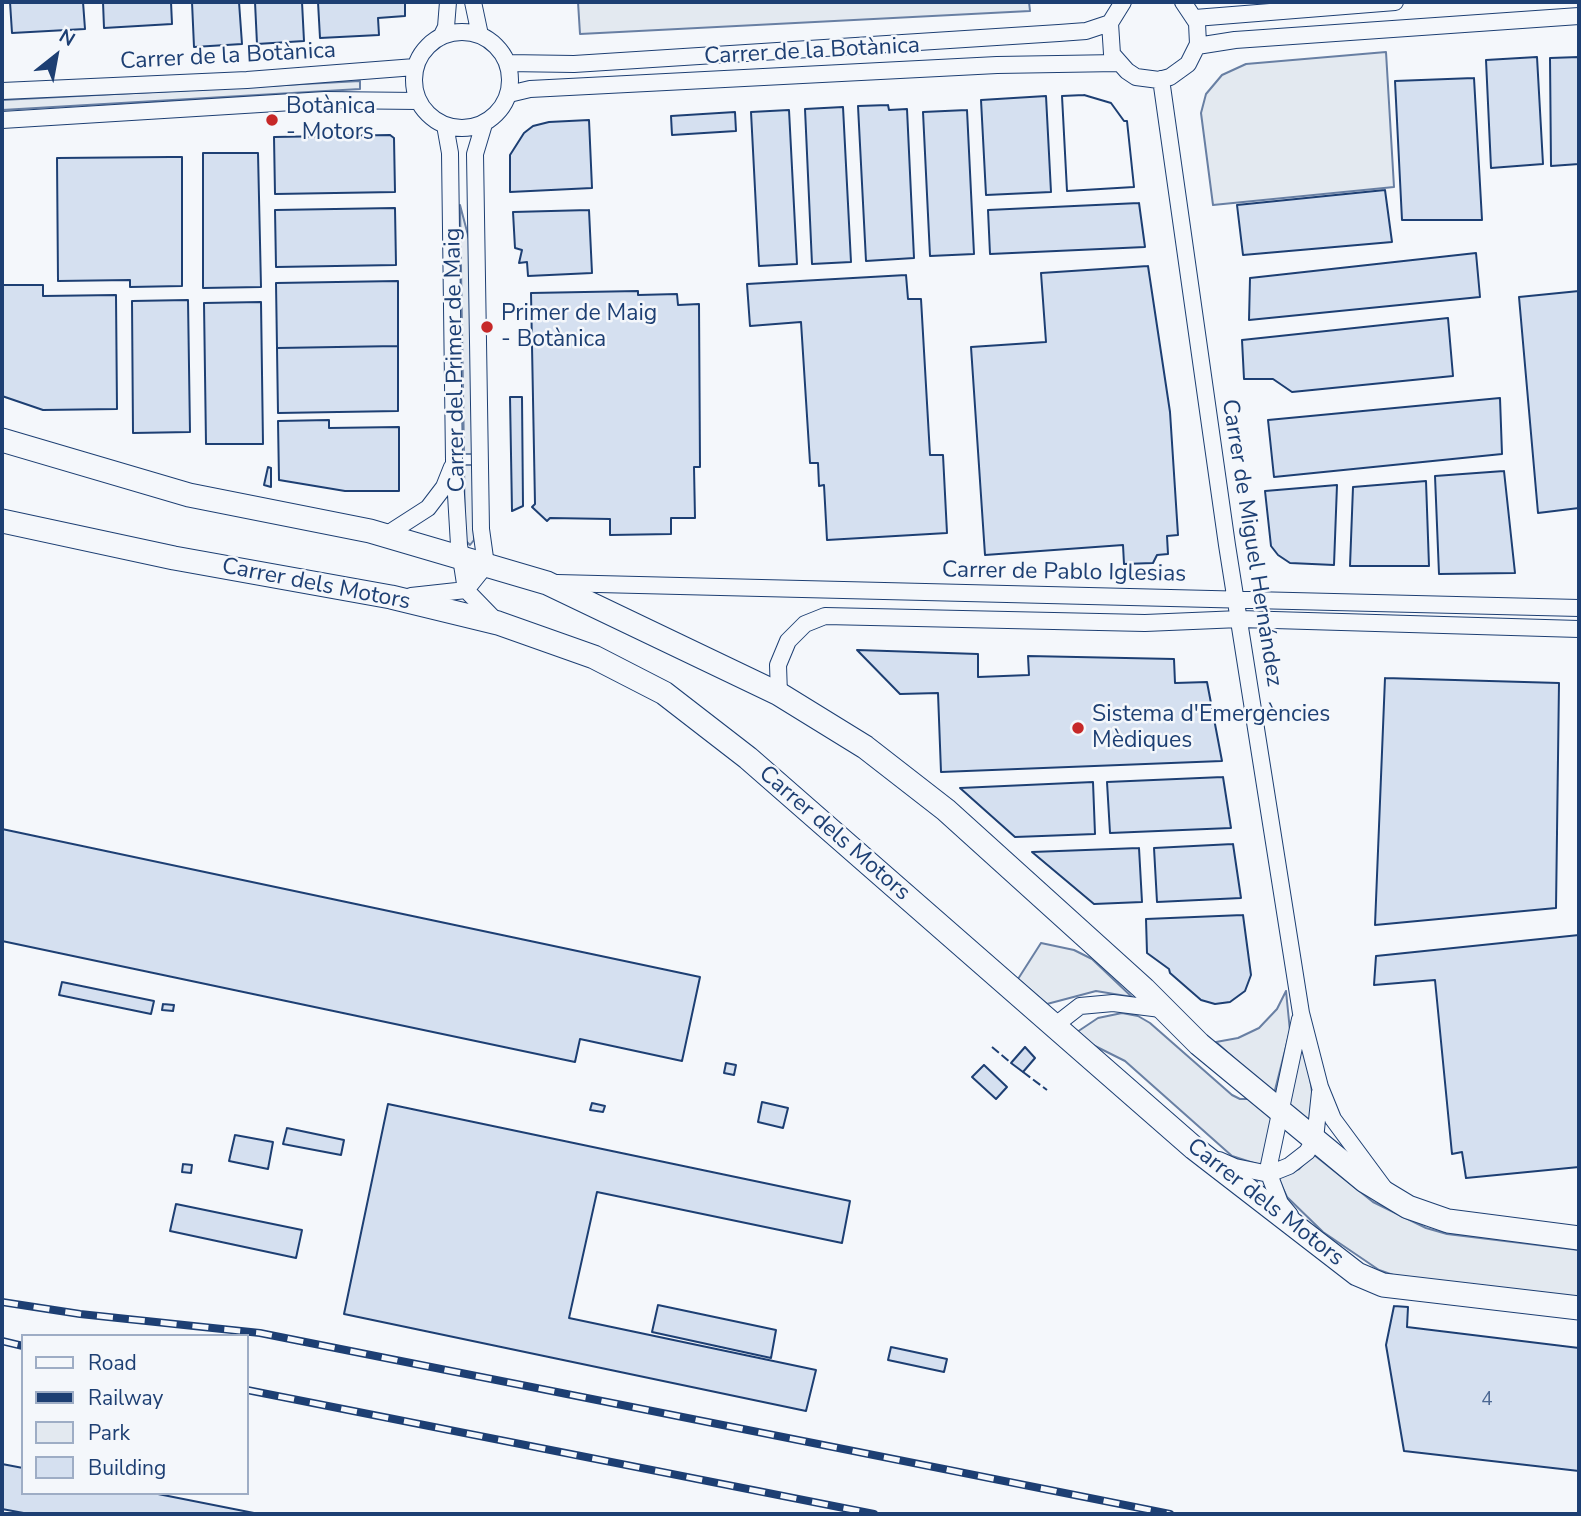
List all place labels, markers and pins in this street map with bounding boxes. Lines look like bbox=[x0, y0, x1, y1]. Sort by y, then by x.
place label: Botànica - Motors bbox=[286, 93, 376, 147]
marker: Botànica - Motors bbox=[264, 112, 280, 128]
place label: Primer de Maig - Botànica bbox=[501, 300, 657, 354]
marker: Primer de Maig - Botànica bbox=[479, 319, 495, 335]
place label: Sistema d'Emergències Mèdiques bbox=[1092, 701, 1330, 755]
marker: Sistema d'Emergències Mèdiques bbox=[1070, 720, 1086, 736]

